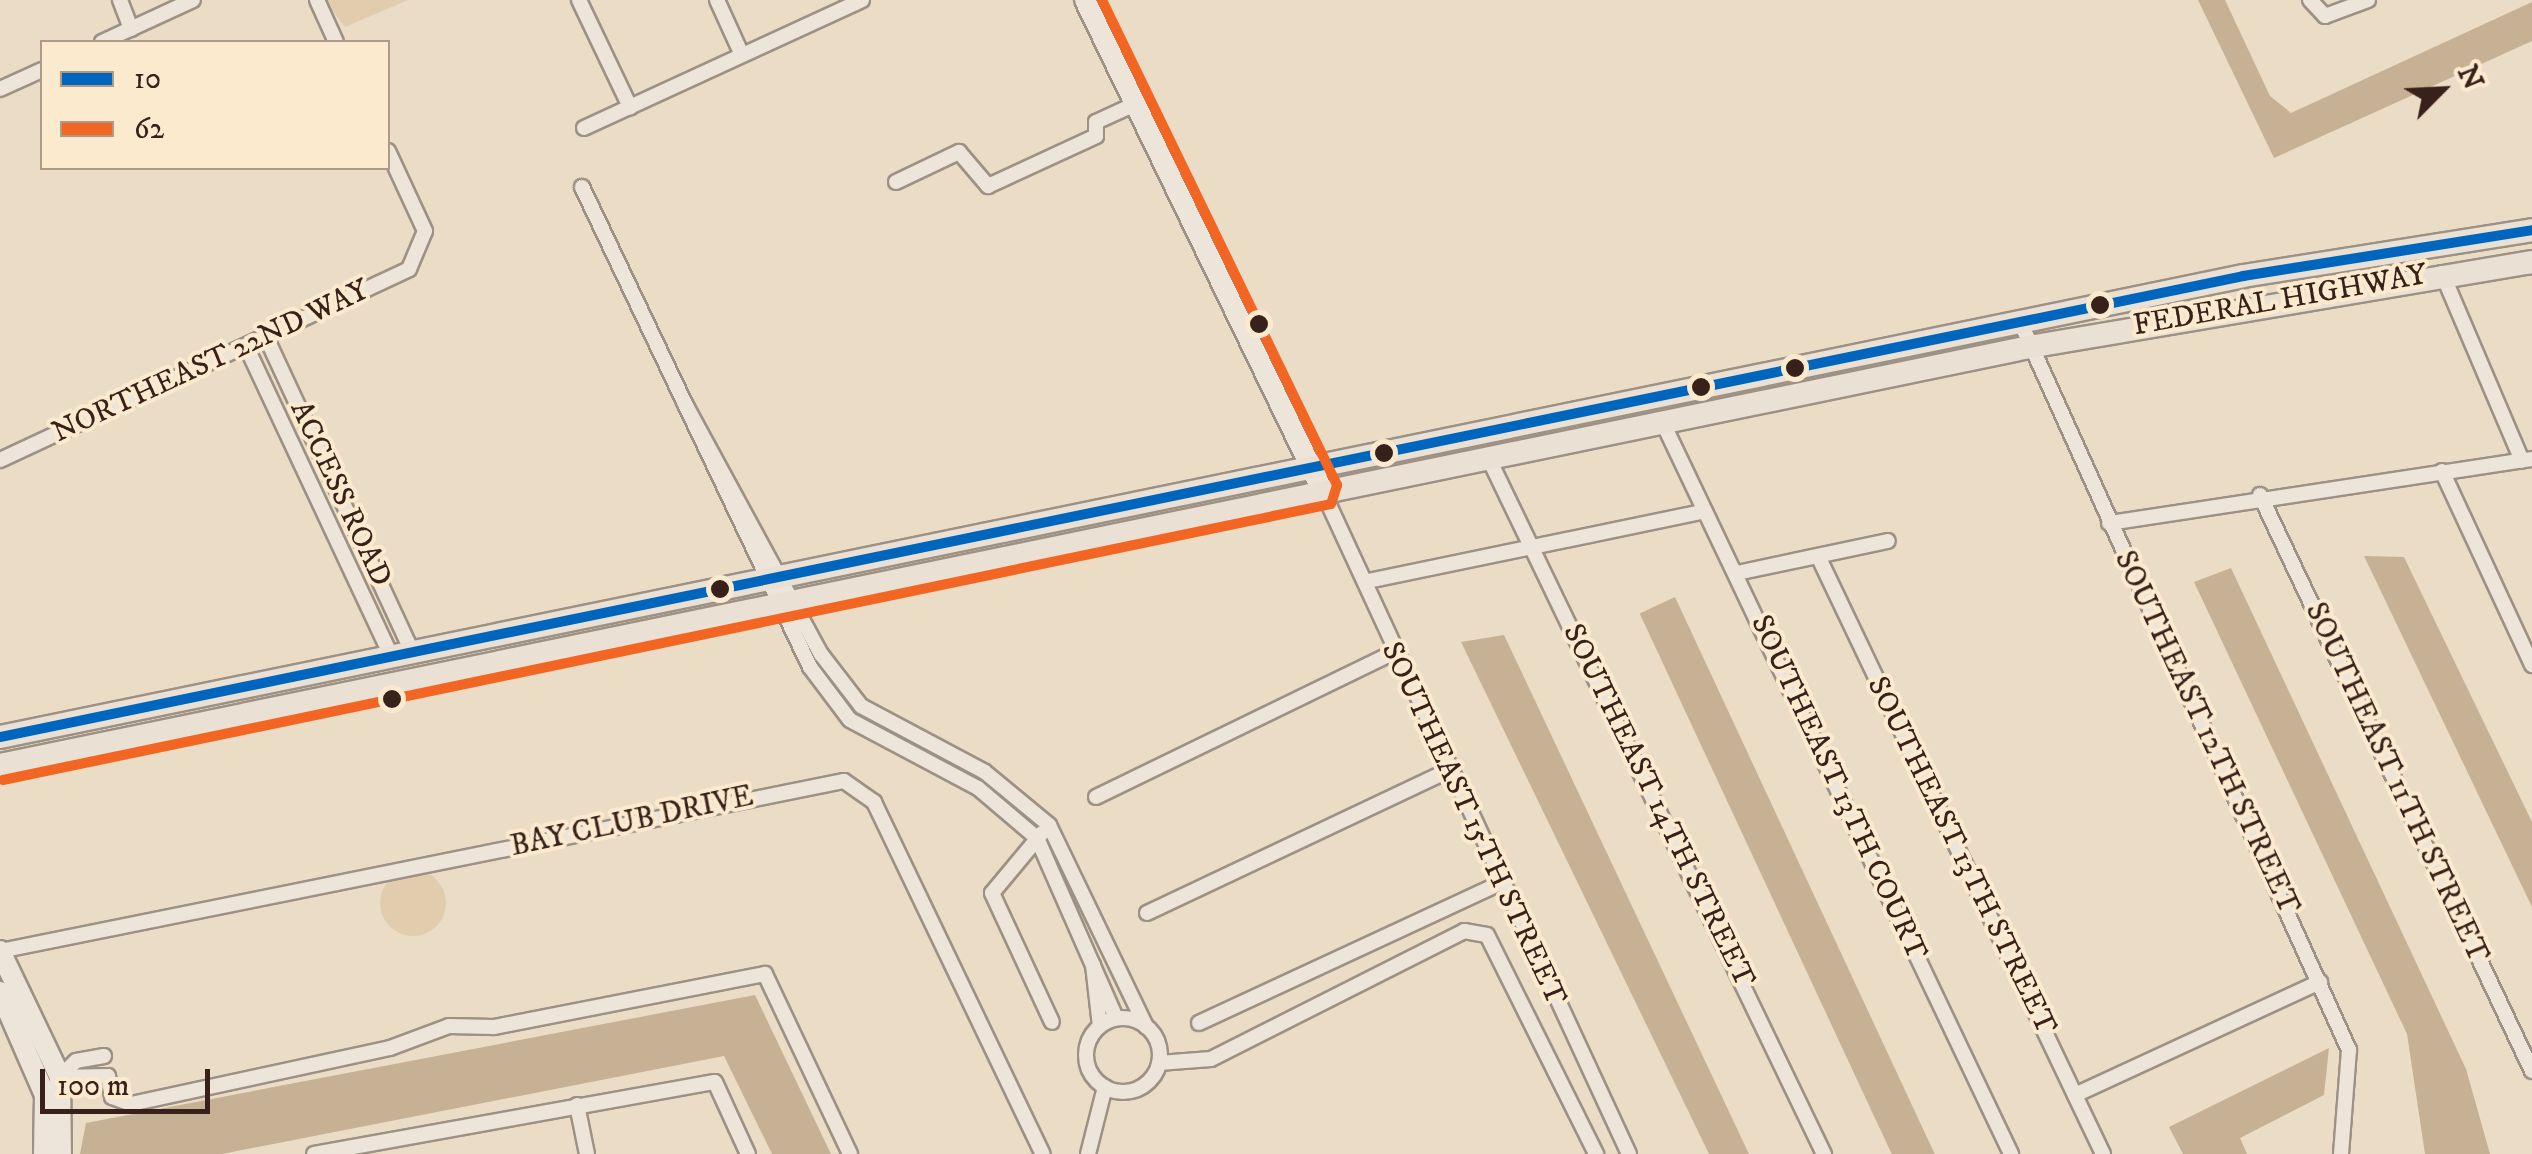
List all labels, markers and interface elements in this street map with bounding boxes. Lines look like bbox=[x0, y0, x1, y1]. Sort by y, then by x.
legend bbox=[40, 40, 390, 170]
north arrow bbox=[2392, 40, 2492, 140]
text: N bbox=[2449, 60, 2491, 95]
text: 10 bbox=[134, 61, 161, 98]
text: 62 bbox=[134, 111, 164, 148]
street label: FEDERAL HIGHWAY bbox=[2130, 257, 2430, 345]
street label: NORTHEAST 22ND WAY bbox=[47, 273, 375, 451]
unlabelled marker bbox=[2090, 295, 2110, 315]
unlabelled marker bbox=[1249, 314, 1269, 334]
unlabelled marker bbox=[1785, 358, 1805, 378]
unlabelled marker bbox=[1691, 377, 1711, 397]
street label: ACCESS ROAD bbox=[281, 396, 399, 592]
unlabelled marker bbox=[1374, 443, 1394, 463]
street label: SOUTHEAST 12TH STREET bbox=[2106, 546, 2306, 920]
unlabelled marker bbox=[710, 579, 730, 599]
street label: SOUTHEAST 11TH STREET bbox=[2297, 597, 2495, 969]
street label: SOUTHEAST 13TH COURT bbox=[1742, 610, 1934, 966]
street label: SOUTHEAST 14TH STREET bbox=[1554, 619, 1762, 993]
street label: SOUTHEAST 15TH STREET bbox=[1373, 637, 1573, 1011]
street label: SOUTHEAST 13TH STREET bbox=[1859, 671, 2063, 1041]
unlabelled marker bbox=[382, 689, 402, 709]
street label: BAY CLUB DRIVE bbox=[507, 779, 757, 865]
scale bar bbox=[45, 1049, 215, 1111]
text: 100 m bbox=[57, 1068, 129, 1105]

